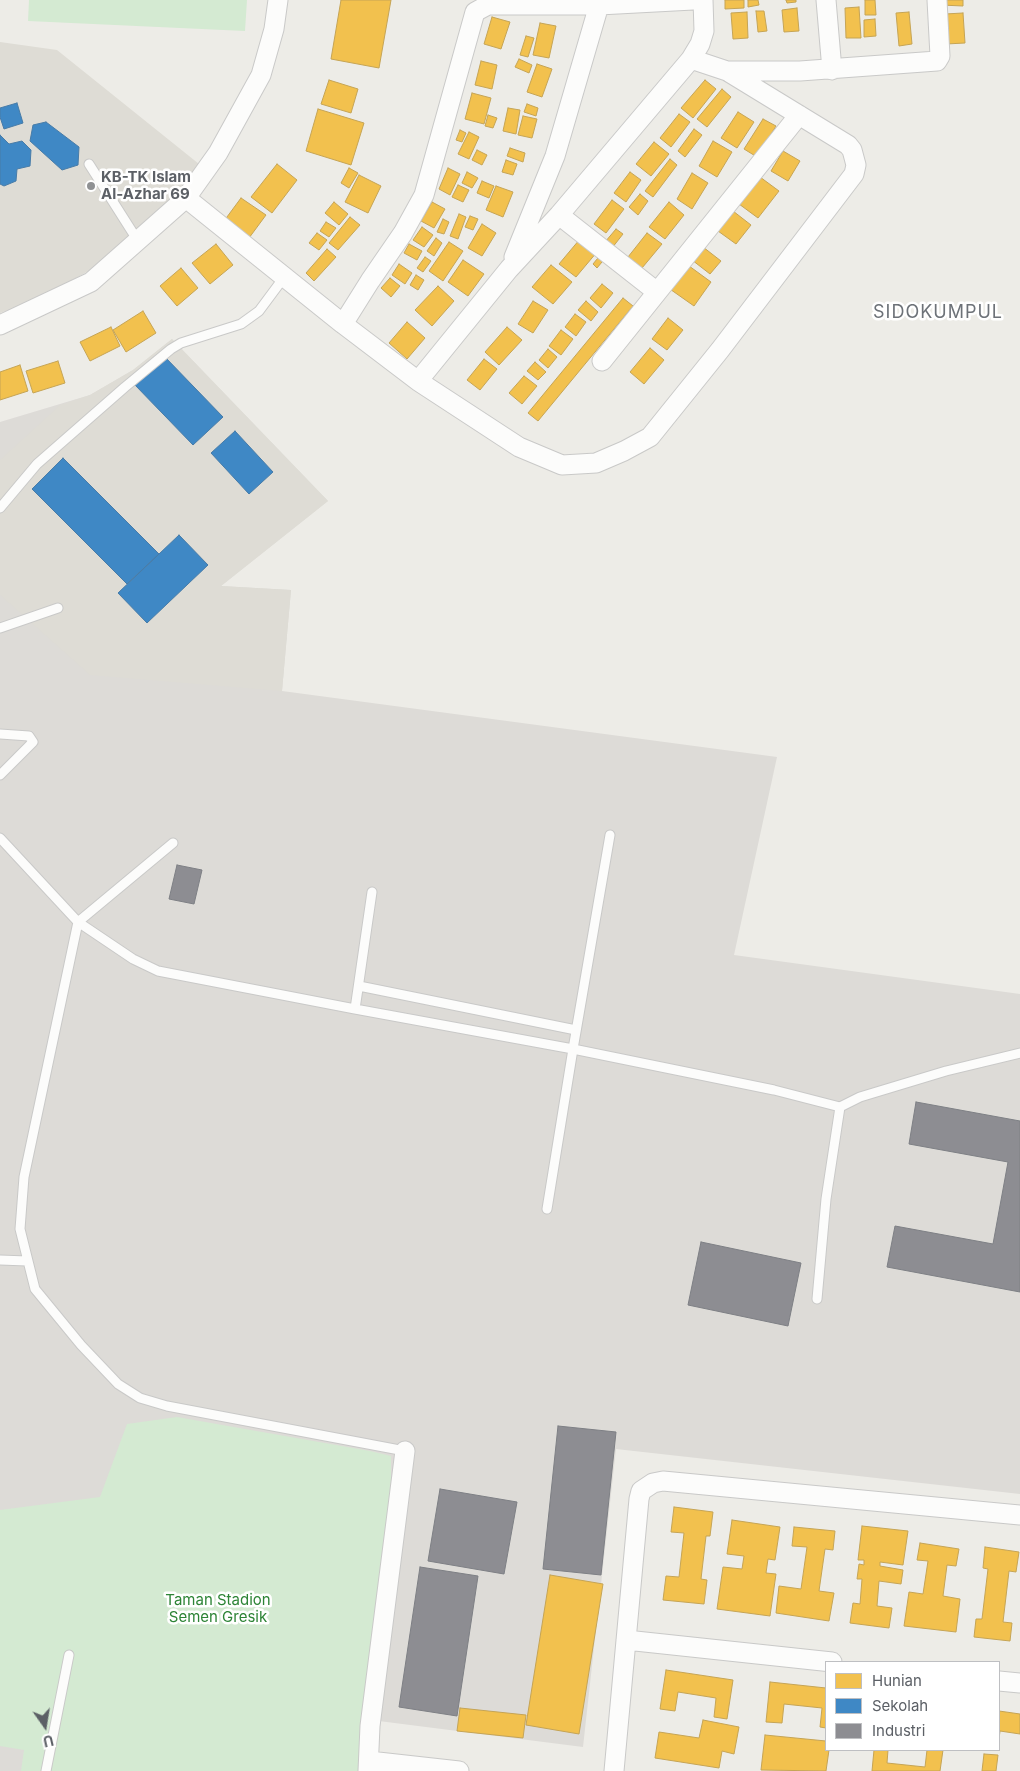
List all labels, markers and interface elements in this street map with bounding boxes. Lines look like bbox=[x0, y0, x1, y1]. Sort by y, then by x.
place label: KB-TK Islam Al-Azhar 69 bbox=[101, 168, 191, 203]
marker: KB-TK Islam Al-Azhar 69 bbox=[85, 180, 97, 192]
district label: SIDOKUMPUL bbox=[872, 302, 1004, 324]
park label: Taman Stadion Semen Gresik bbox=[165, 1591, 271, 1626]
legend bbox=[825, 1661, 1000, 1751]
text: Hunian bbox=[872, 1671, 922, 1690]
text: Sekolah bbox=[872, 1696, 928, 1715]
north arrow bbox=[20, 1701, 70, 1751]
text: Industri bbox=[872, 1721, 925, 1740]
text: U bbox=[42, 1732, 55, 1751]

